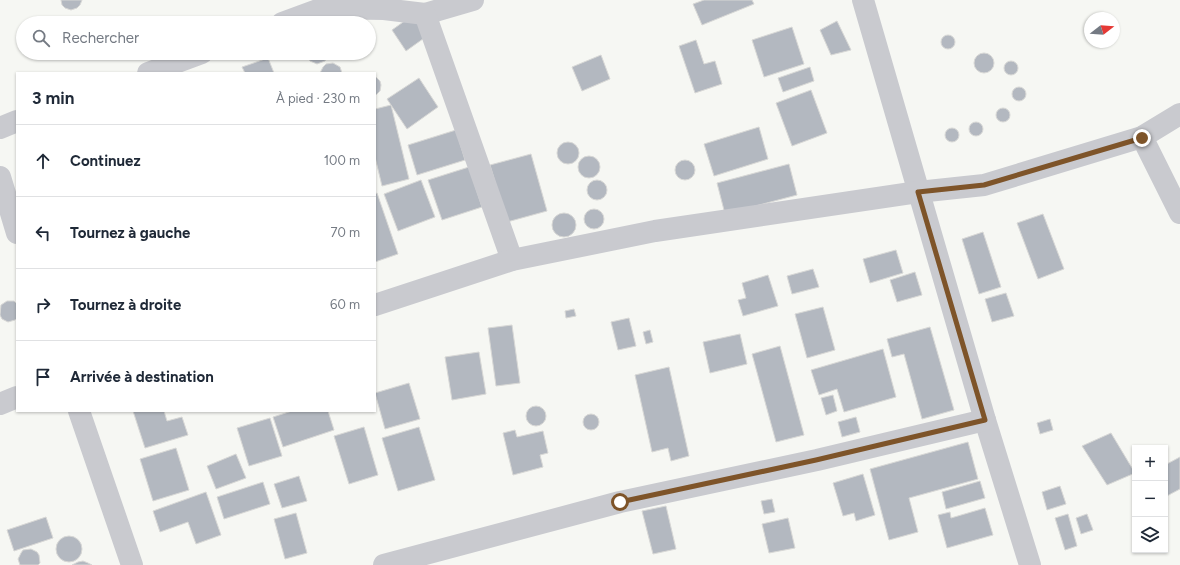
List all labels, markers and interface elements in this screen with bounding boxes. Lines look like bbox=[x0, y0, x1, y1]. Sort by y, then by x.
north arrow bbox=[1084, 12, 1120, 48]
search box bbox=[16, 16, 376, 60]
icon: search bbox=[30, 27, 52, 49]
text: Rechercher bbox=[62, 29, 139, 47]
text: 3 min bbox=[32, 88, 74, 108]
text: À pied · 230 m bbox=[276, 91, 360, 106]
route end bbox=[1133, 129, 1151, 147]
icon: ahead bbox=[32, 150, 54, 172]
text: Continuez bbox=[70, 152, 141, 170]
text: 100 m bbox=[324, 153, 360, 168]
icon: left bbox=[32, 222, 54, 244]
text: Tournez à gauche bbox=[70, 224, 190, 242]
text: 70 m bbox=[330, 225, 360, 240]
icon: right bbox=[32, 294, 54, 316]
text: Tournez à droite bbox=[70, 296, 181, 314]
text: 60 m bbox=[330, 297, 360, 312]
icon: arrive bbox=[32, 366, 54, 388]
text: Arrivée à destination bbox=[70, 368, 214, 386]
map controls bbox=[1132, 445, 1168, 553]
button: + bbox=[1132, 445, 1168, 481]
button: − bbox=[1132, 481, 1168, 517]
route start bbox=[611, 493, 629, 511]
button: layers bbox=[1132, 517, 1168, 553]

